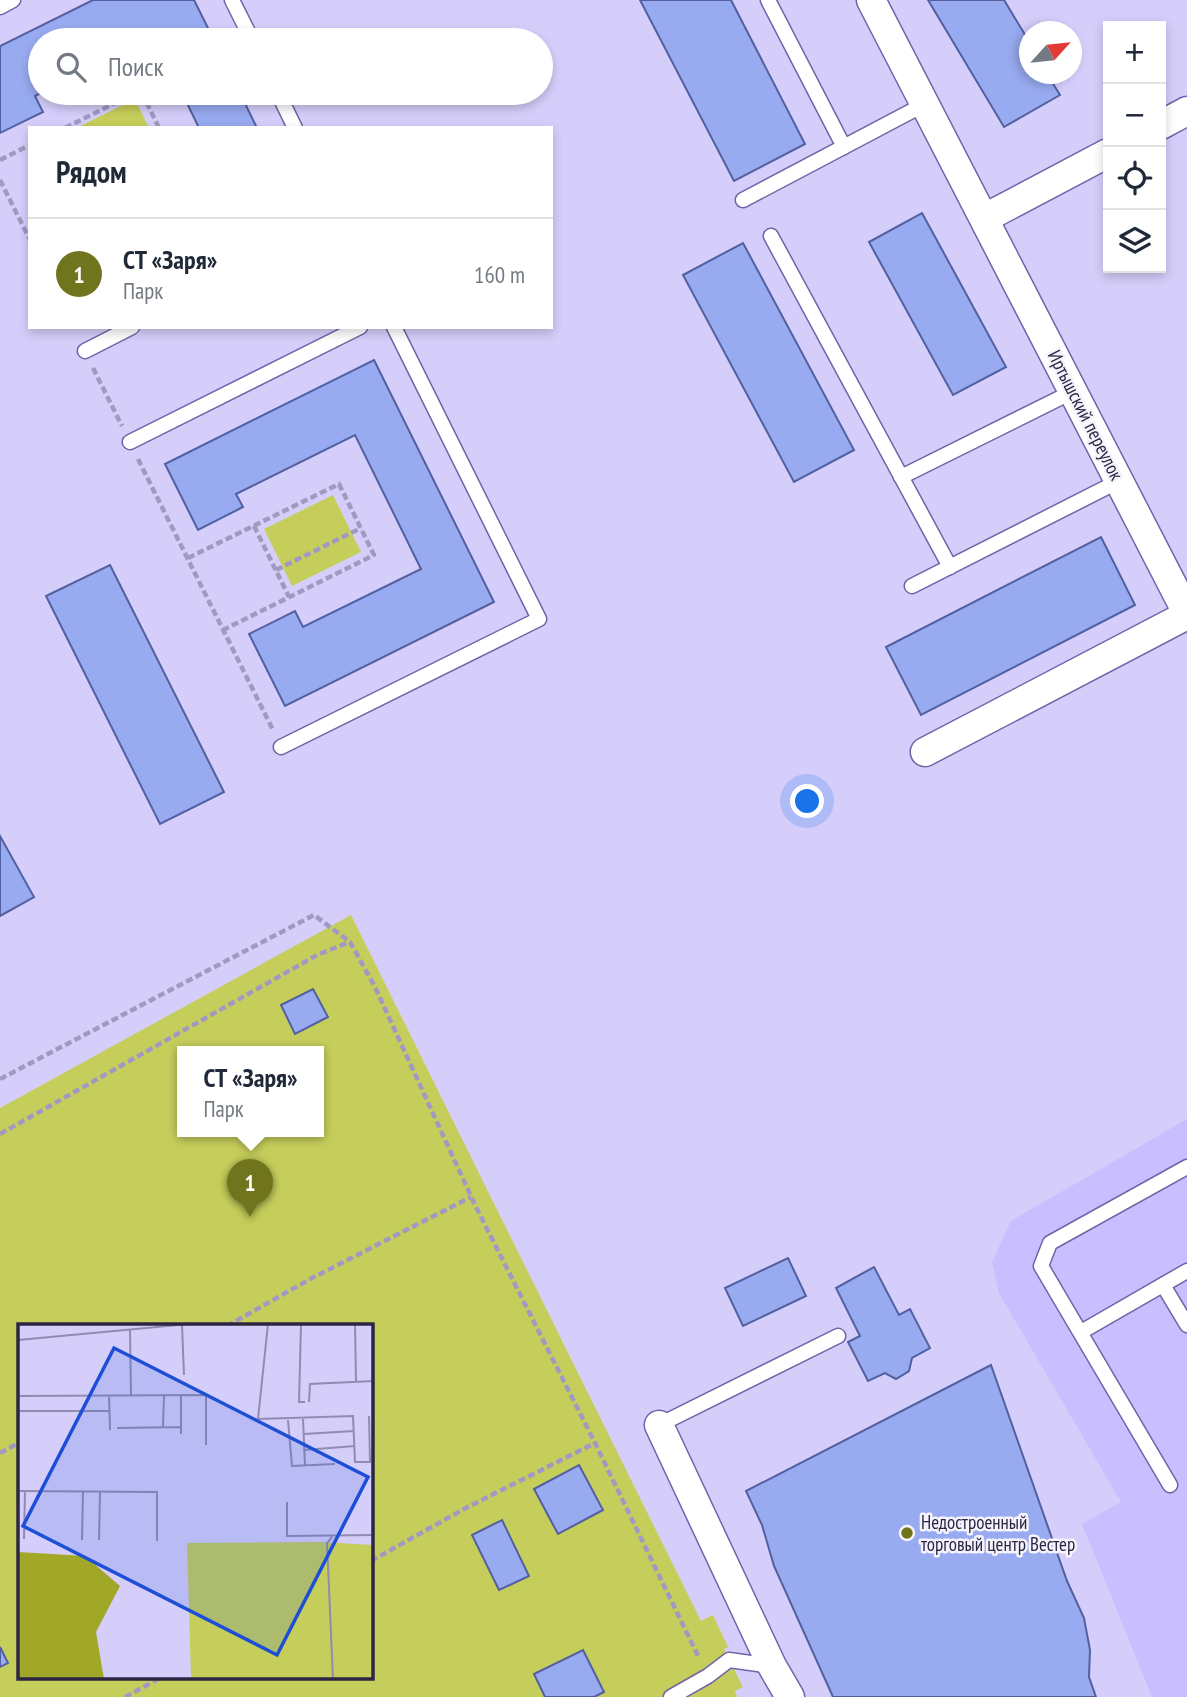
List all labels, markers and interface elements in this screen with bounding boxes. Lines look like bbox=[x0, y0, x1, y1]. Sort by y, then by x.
north arrow bbox=[1019, 21, 1082, 84]
map controls bbox=[1103, 21, 1166, 273]
button: + bbox=[1103, 21, 1166, 84]
search box bbox=[28, 28, 553, 105]
icon: search bbox=[52, 48, 90, 86]
text: Поиск bbox=[108, 50, 164, 83]
button: − bbox=[1103, 84, 1166, 147]
button: locate bbox=[1103, 147, 1166, 210]
text: Рядом bbox=[56, 152, 127, 191]
button: layers bbox=[1103, 210, 1166, 273]
text: СТ «Заря» bbox=[123, 243, 217, 276]
text: 1 bbox=[74, 260, 85, 289]
text: 160 m bbox=[474, 260, 525, 289]
text: Парк bbox=[123, 276, 163, 305]
street label: Иртышский переулок bbox=[1043, 346, 1129, 485]
your location bbox=[790, 784, 824, 818]
popup bbox=[177, 1046, 324, 1137]
text: СТ «Заря» bbox=[203, 1061, 298, 1094]
text: Парк bbox=[203, 1094, 244, 1123]
pin: 1 bbox=[227, 1159, 273, 1217]
inset map bbox=[18, 1324, 373, 1680]
place label: Недостроенный торговый центр Вестер bbox=[921, 1510, 1075, 1556]
marker: Недостроенный торговый центр Вестер bbox=[899, 1525, 915, 1541]

